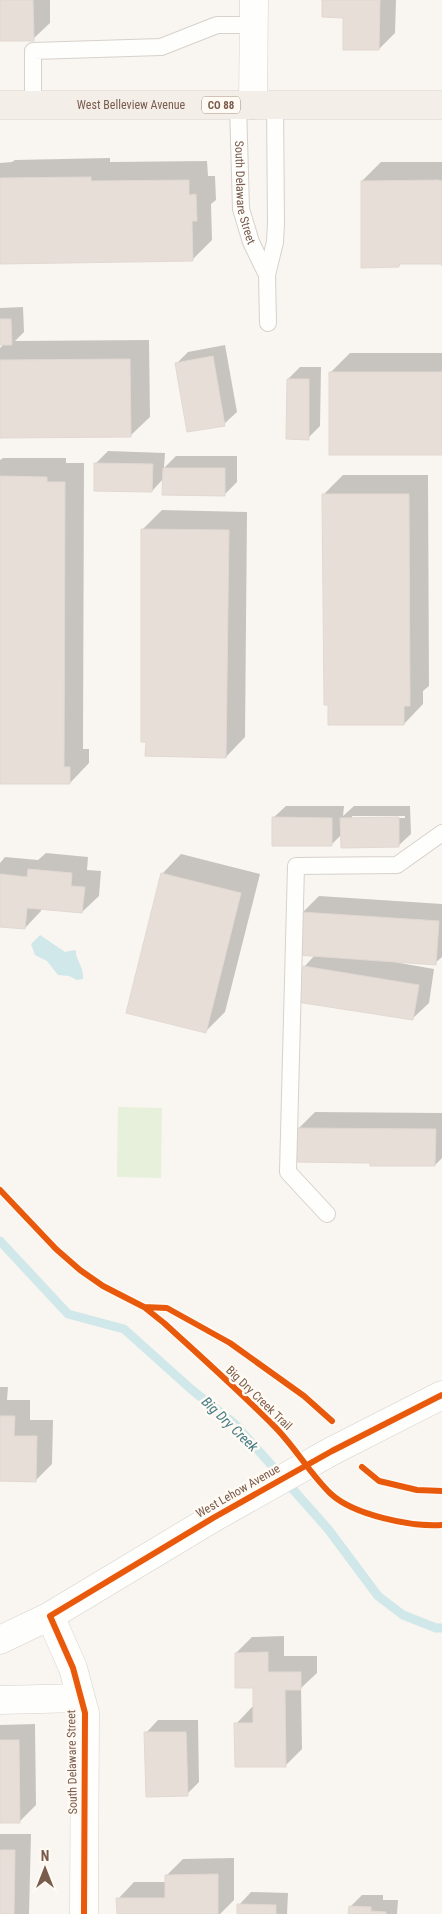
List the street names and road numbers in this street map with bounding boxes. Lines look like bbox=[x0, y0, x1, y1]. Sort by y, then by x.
road number: CO 88 bbox=[202, 96, 240, 114]
street label: West Belleview Avenue bbox=[77, 98, 186, 112]
street label: South Delaware Street bbox=[232, 140, 258, 247]
street label: Big Dry Creek Trail bbox=[223, 1363, 295, 1433]
street label: West Lehow Avenue bbox=[194, 1461, 283, 1521]
street label: South Delaware Street bbox=[64, 1709, 80, 1814]

